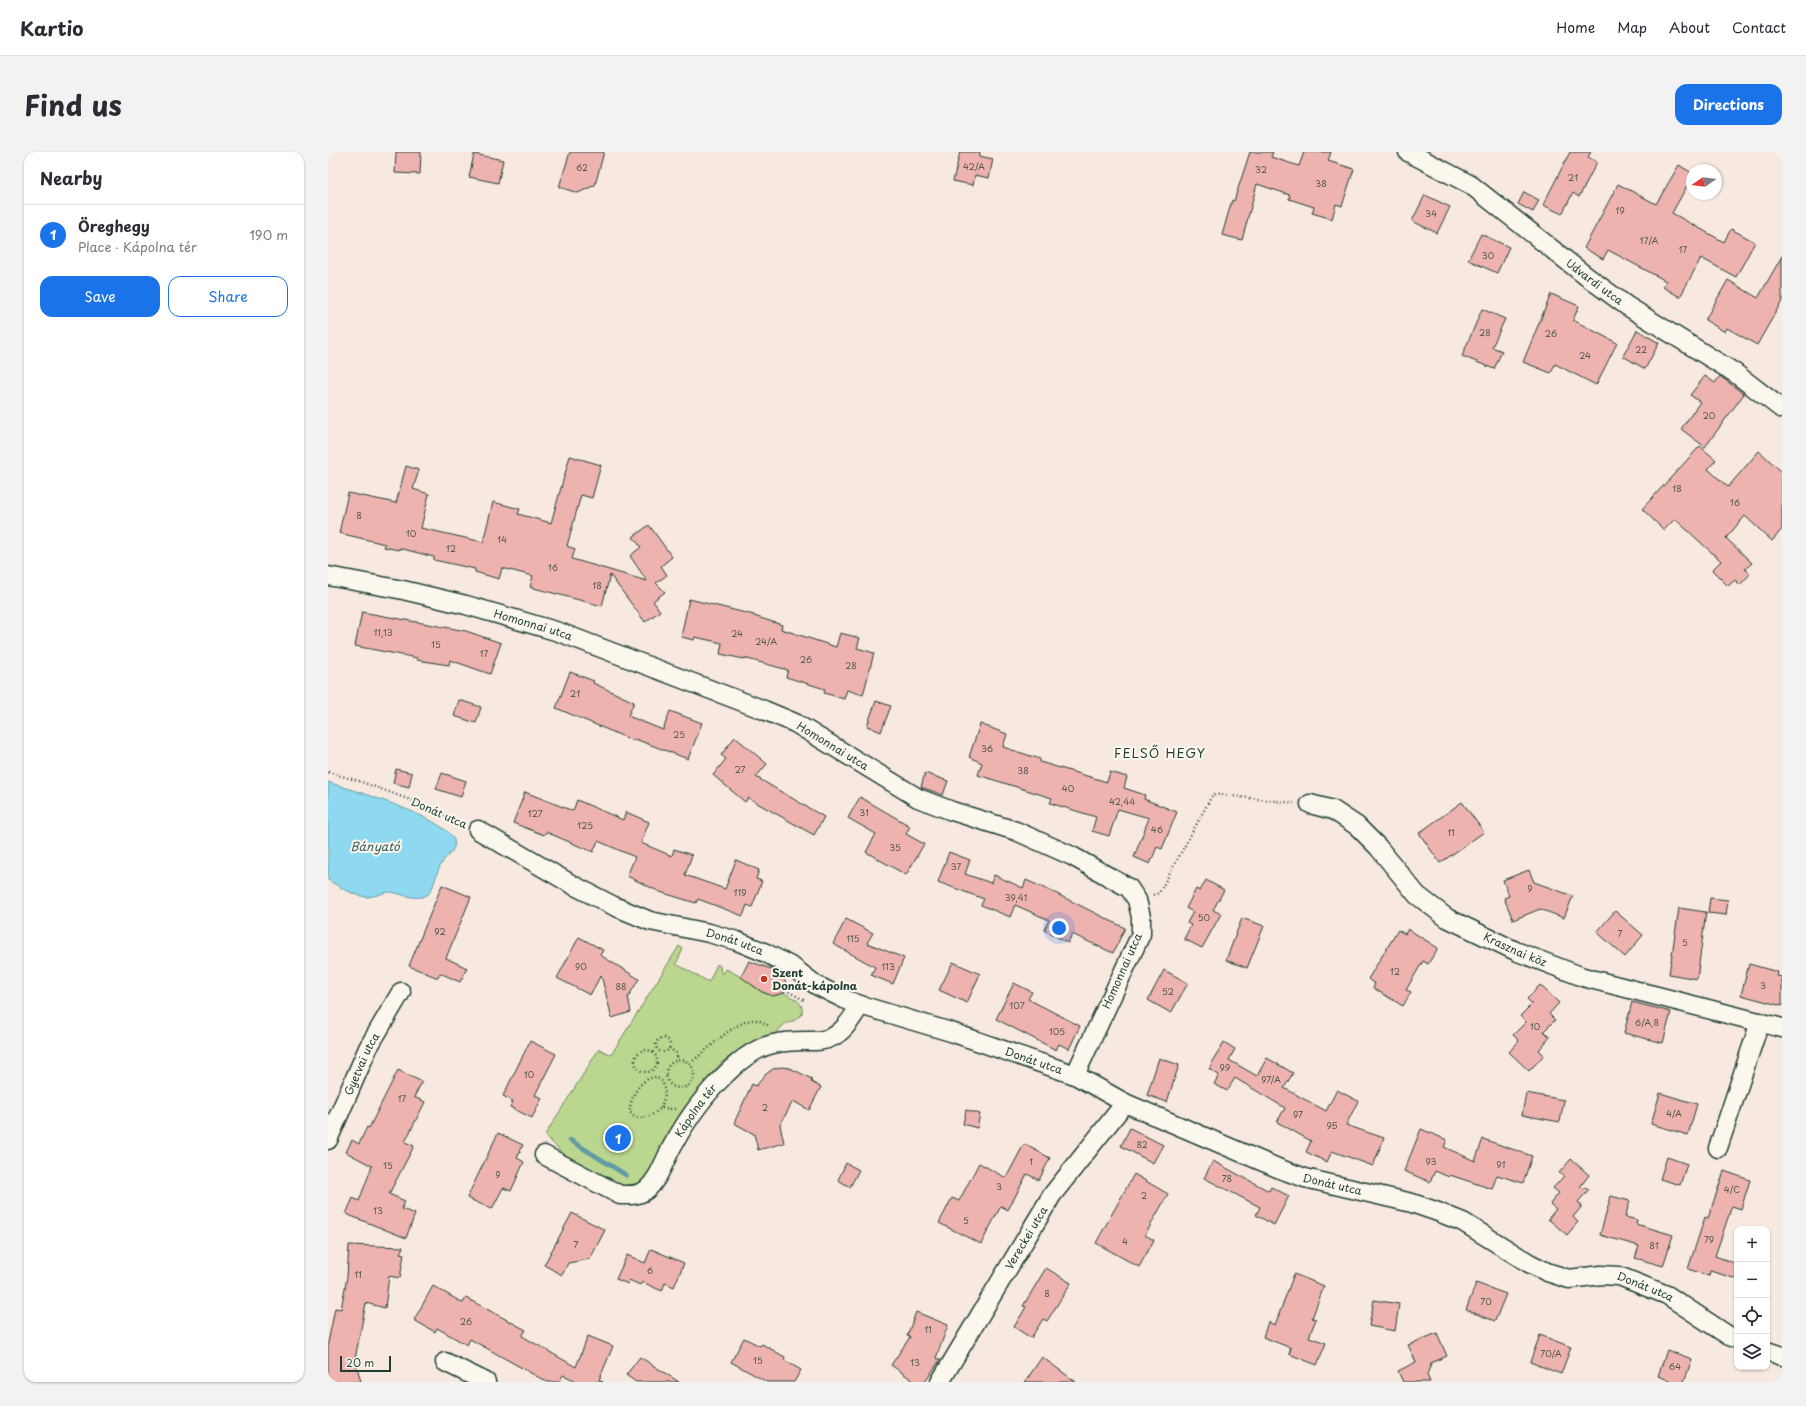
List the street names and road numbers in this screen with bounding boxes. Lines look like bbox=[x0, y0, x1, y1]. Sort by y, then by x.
street label: Udvardi utca bbox=[1562, 254, 1627, 309]
street label: Homonnai utca bbox=[492, 605, 575, 644]
street label: Homonnai utca bbox=[794, 717, 872, 774]
street label: Donát utca bbox=[408, 793, 470, 833]
street label: Donát utca bbox=[704, 923, 766, 959]
street label: Krasznai köz bbox=[1481, 928, 1549, 970]
street label: Homonnai utca bbox=[1097, 930, 1146, 1011]
street label: Gyetvai utca bbox=[339, 1029, 383, 1098]
street label: Donát utca bbox=[1003, 1042, 1065, 1078]
street label: Kápolna tér bbox=[670, 1079, 721, 1140]
street label: Donát utca bbox=[1301, 1169, 1364, 1199]
street label: Vereckei utca bbox=[1000, 1203, 1052, 1272]
street label: Donát utca bbox=[1615, 1267, 1678, 1306]

